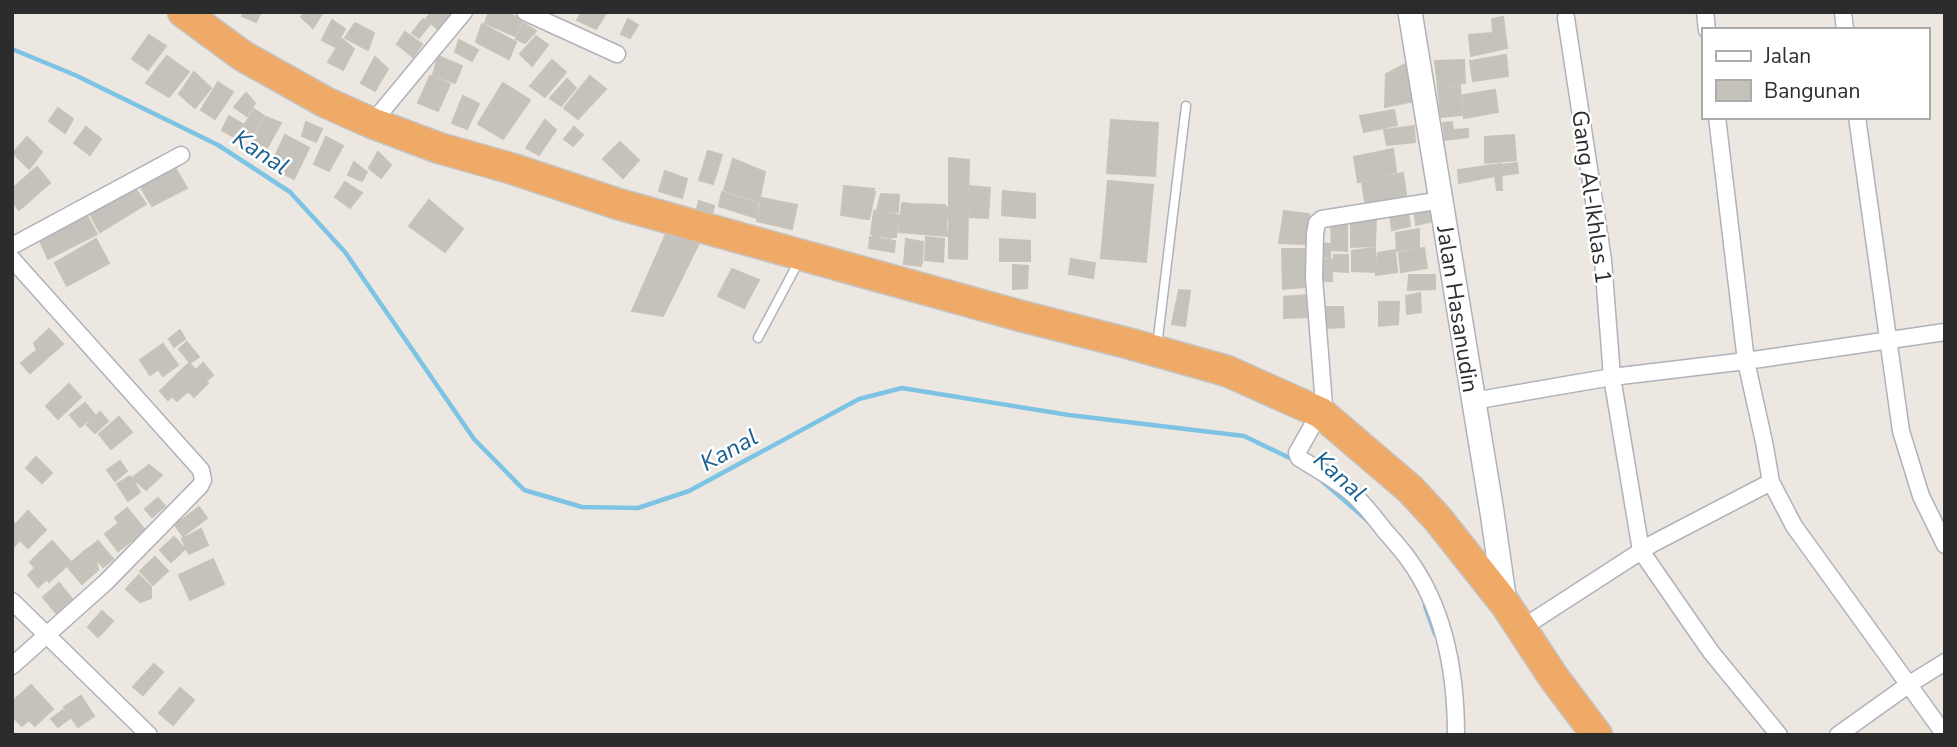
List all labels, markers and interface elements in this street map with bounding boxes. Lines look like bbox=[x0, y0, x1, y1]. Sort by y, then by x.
legend bbox=[1702, 28, 1929, 119]
text: Jalan bbox=[1763, 42, 1811, 70]
text: Bangunan bbox=[1764, 77, 1860, 105]
street label: Gang Al-Ikhlas 1 bbox=[1564, 108, 1619, 286]
water label: Kanal bbox=[227, 122, 295, 182]
street label: Jalan Hasanudin bbox=[1429, 223, 1486, 395]
water label: Kanal bbox=[694, 421, 764, 479]
water label: Kanal bbox=[1307, 444, 1373, 508]

